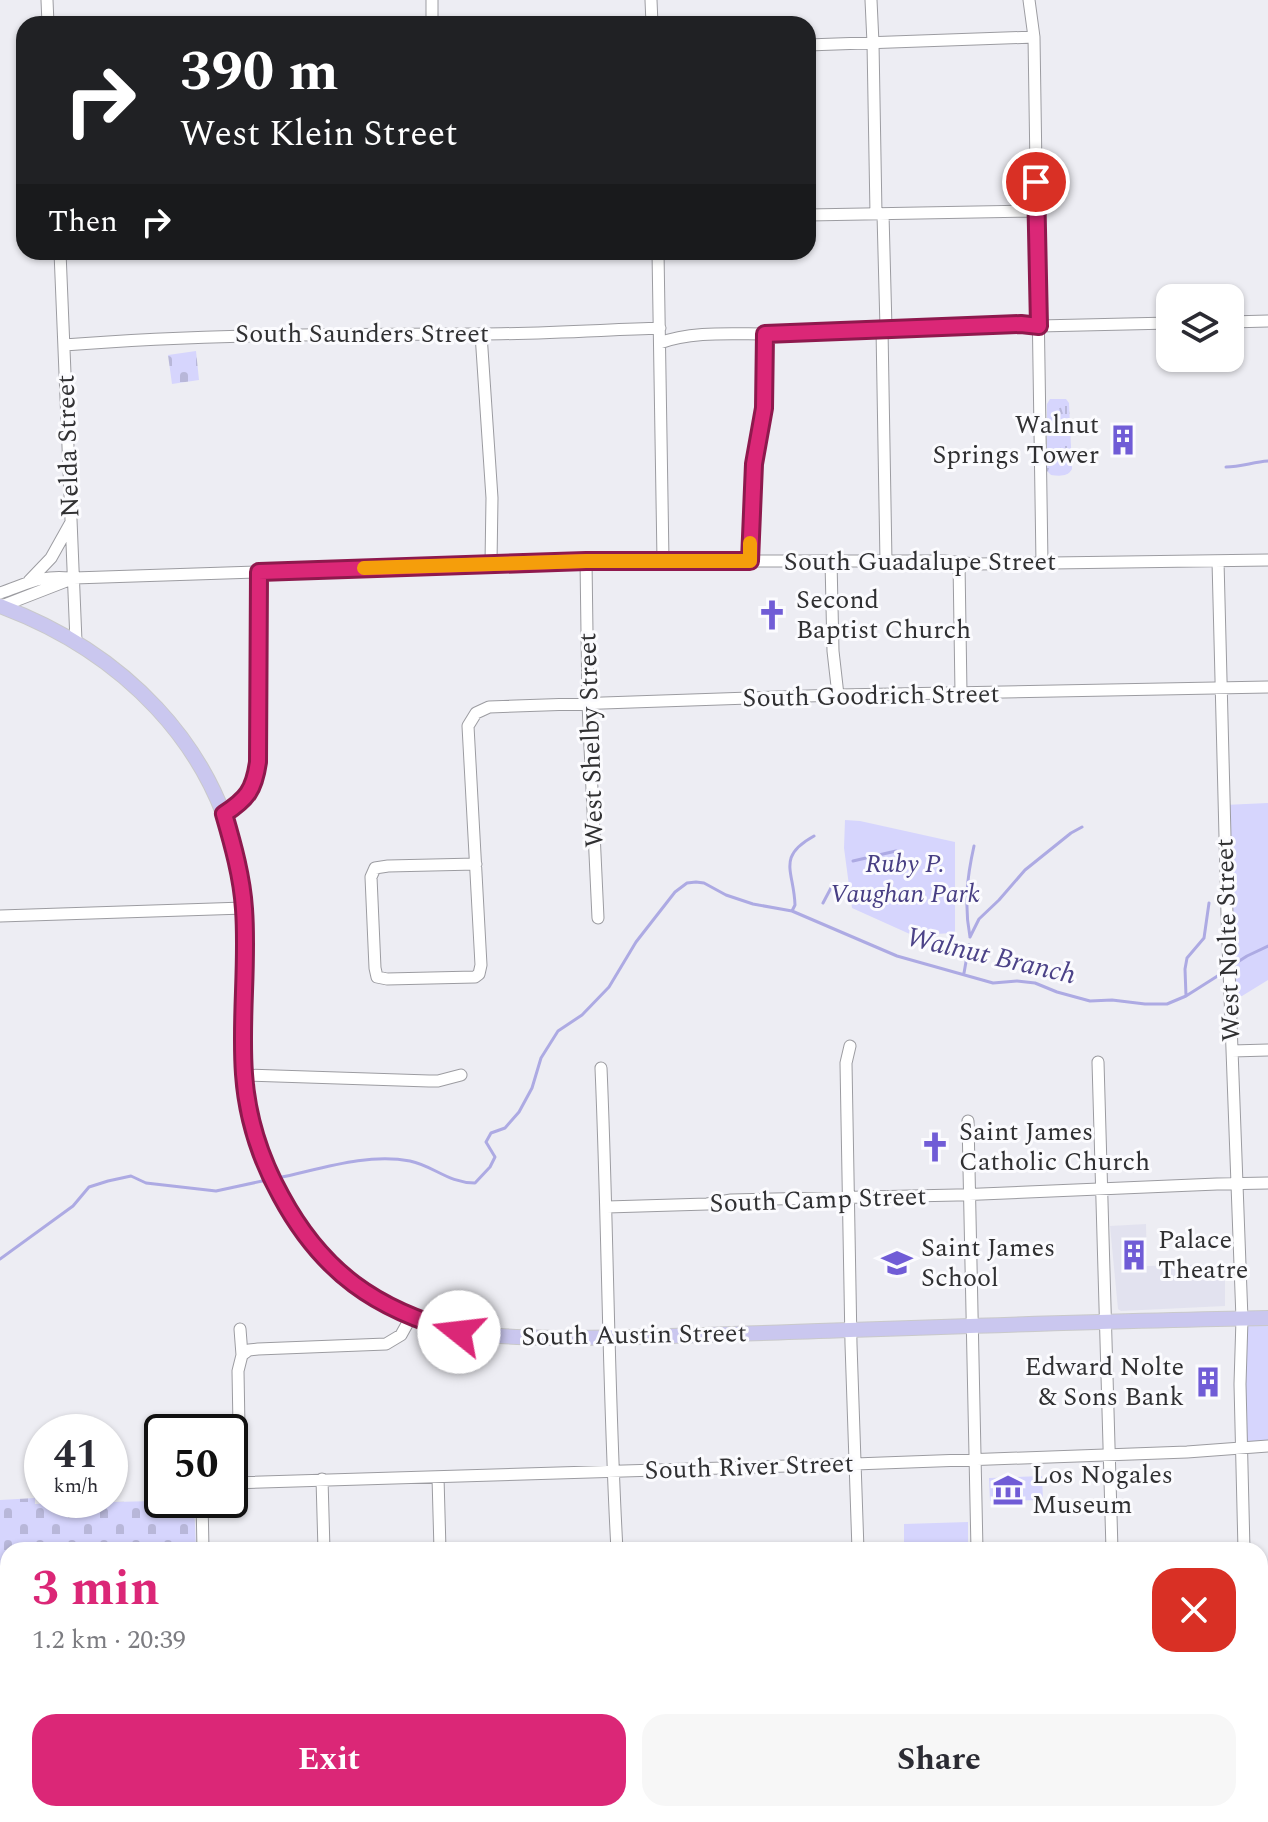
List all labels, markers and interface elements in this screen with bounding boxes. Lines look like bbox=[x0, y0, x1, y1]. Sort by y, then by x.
text: 390 m bbox=[180, 30, 339, 115]
icon: right bbox=[48, 48, 152, 152]
text: West Klein Street bbox=[180, 107, 458, 162]
pin bbox=[1002, 148, 1070, 216]
icon: arrive bbox=[1014, 160, 1058, 204]
text: Then bbox=[48, 199, 118, 245]
icon: right bbox=[134, 200, 178, 244]
map controls bbox=[1156, 284, 1244, 372]
button: layers bbox=[1156, 284, 1244, 372]
street label: South Saunders Street bbox=[235, 314, 489, 354]
street label: Nelda Street bbox=[46, 374, 90, 518]
place label: Walnut Springs Tower bbox=[933, 405, 1099, 475]
building icon: Walnut Springs Tower bbox=[1106, 423, 1140, 457]
street label: South Guadalupe Street bbox=[784, 542, 1056, 582]
place label: Second Baptist Church bbox=[796, 580, 971, 650]
church icon: Second Baptist Church bbox=[755, 598, 789, 632]
street label: West Shelby Street bbox=[567, 632, 615, 848]
street label: South Goodrich Street bbox=[742, 674, 1000, 718]
street label: West Nolte Street bbox=[1204, 838, 1252, 1042]
park label: Ruby P. Vaughan Park bbox=[830, 844, 980, 914]
water label: Walnut Branch bbox=[902, 916, 1080, 996]
place label: Saint James Catholic Church bbox=[959, 1112, 1150, 1182]
church icon: Saint James Catholic Church bbox=[918, 1130, 952, 1164]
street label: South Camp Street bbox=[709, 1176, 927, 1224]
place label: Palace Theatre bbox=[1158, 1220, 1248, 1290]
place label: Saint James School bbox=[921, 1228, 1055, 1298]
building icon: Palace Theatre bbox=[1117, 1238, 1151, 1272]
school or university icon: Saint James School bbox=[880, 1246, 914, 1280]
position arrow bbox=[417, 1290, 501, 1374]
street label: South Austin Street bbox=[521, 1313, 747, 1357]
place label: Edward Nolte & Sons Bank bbox=[1025, 1347, 1184, 1417]
building icon: Edward Nolte & Sons Bank bbox=[1191, 1365, 1225, 1399]
speed limit sign: 50 bbox=[144, 1414, 248, 1518]
text: 41 bbox=[54, 1425, 98, 1486]
street label: South River Street bbox=[644, 1443, 854, 1491]
place label: Los Nogales Museum bbox=[1032, 1455, 1173, 1525]
text: km/h bbox=[54, 1471, 99, 1501]
museum icon: Los Nogales Museum bbox=[991, 1473, 1025, 1507]
text: 3 min bbox=[32, 1553, 160, 1626]
button: close bbox=[1152, 1568, 1236, 1652]
text: 1.2 km · 20:39 bbox=[32, 1620, 186, 1660]
button: Exit bbox=[32, 1714, 626, 1806]
button: Share bbox=[642, 1714, 1236, 1806]

